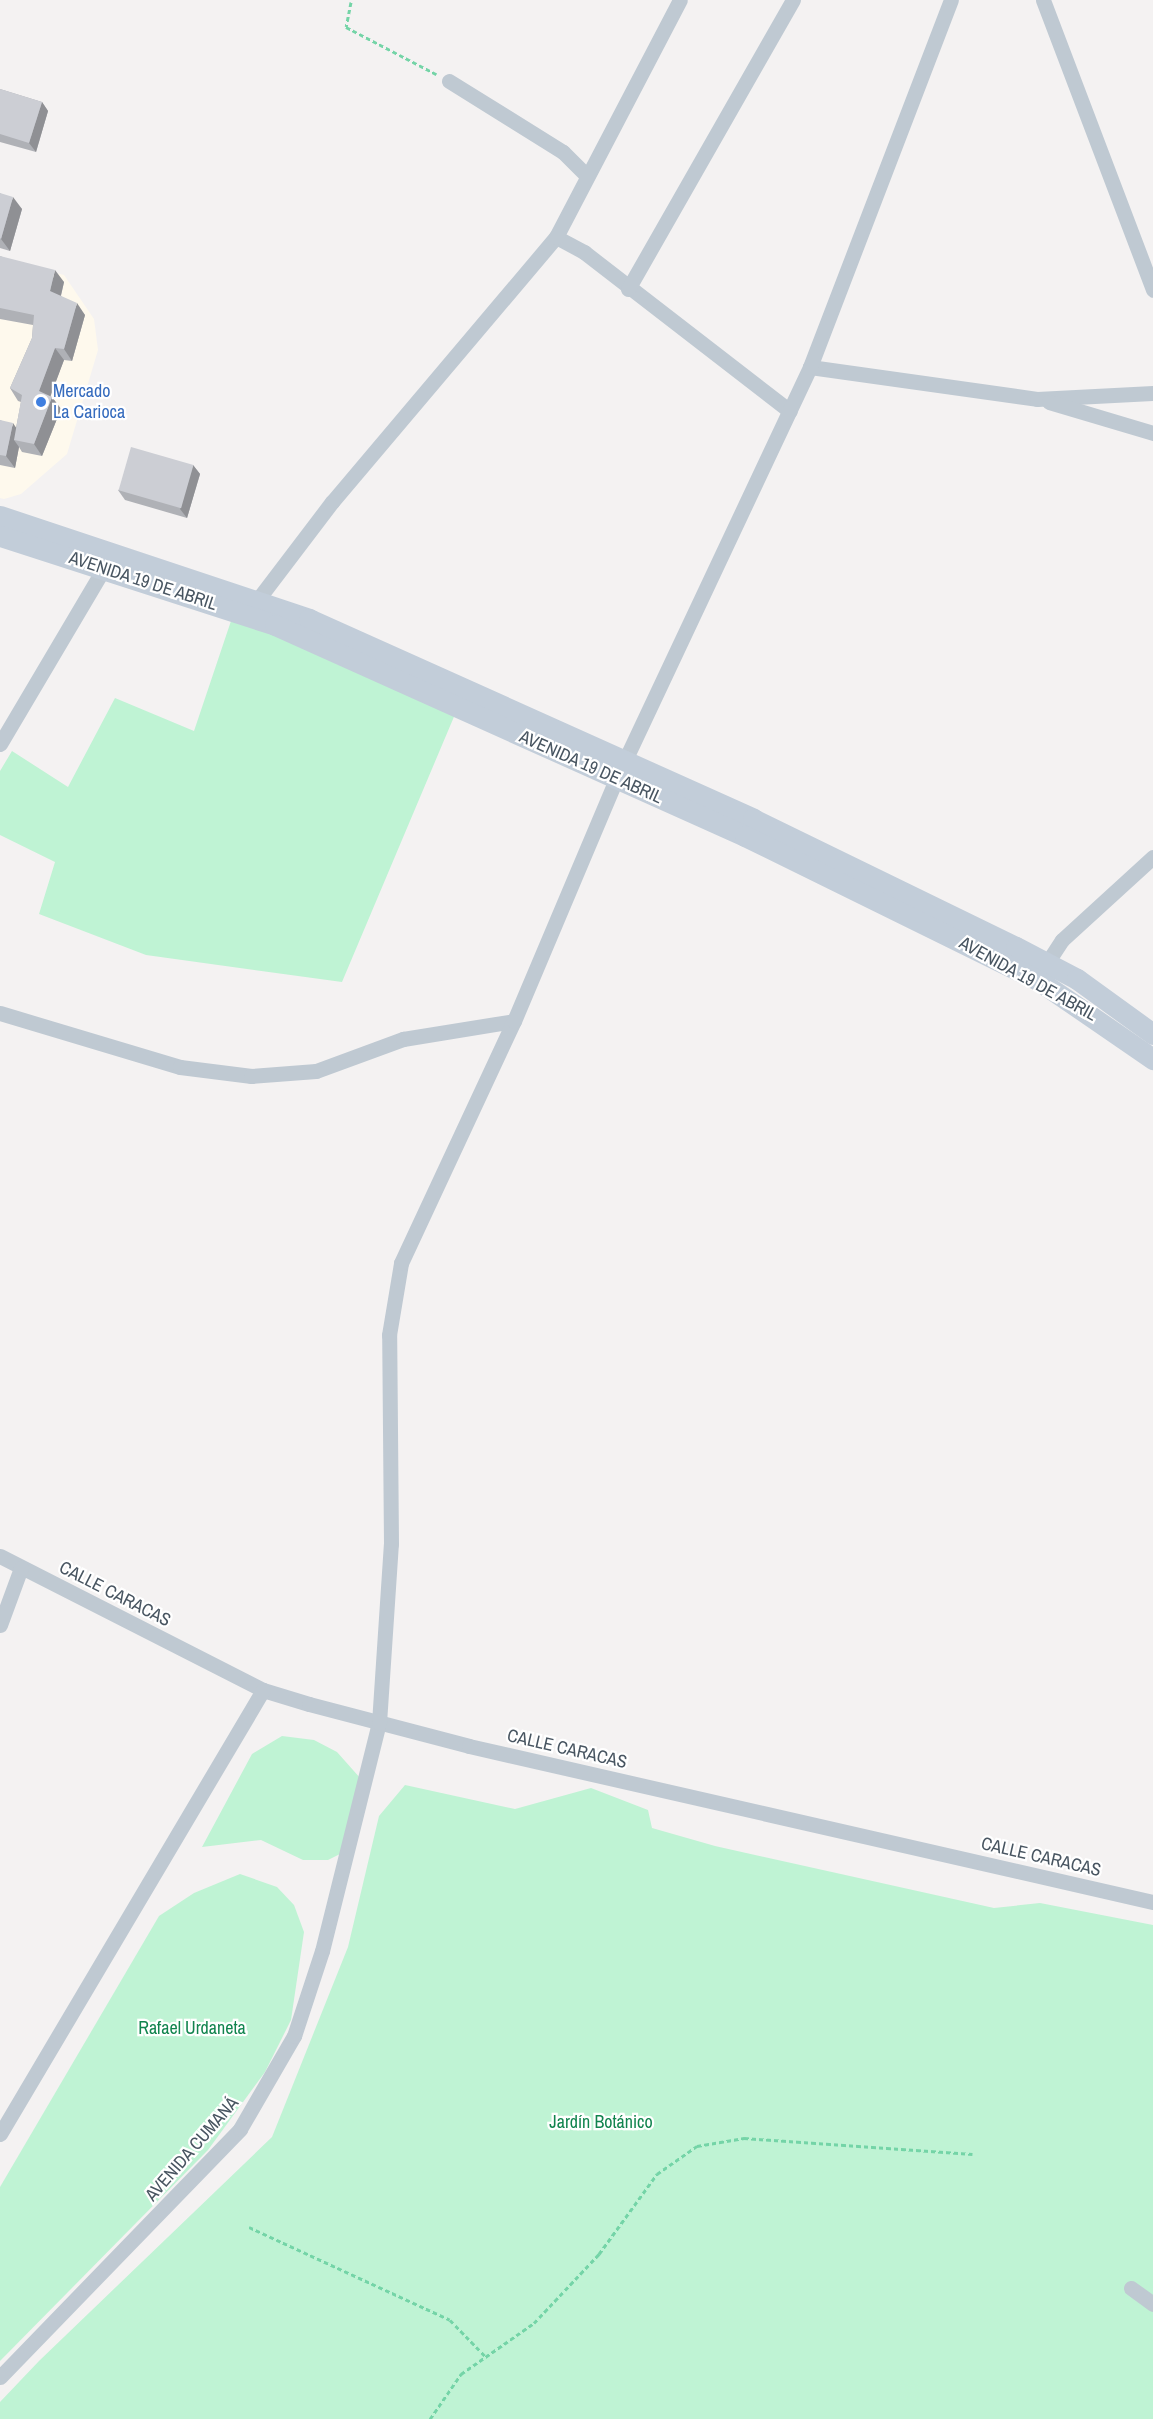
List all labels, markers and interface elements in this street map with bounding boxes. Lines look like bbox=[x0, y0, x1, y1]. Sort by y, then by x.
place label: Mercado La Carioca bbox=[53, 381, 125, 424]
marker: Mercado La Carioca bbox=[34, 395, 48, 409]
street label: AVENIDA 19 DE ABRIL bbox=[66, 547, 220, 615]
street label: AVENIDA 19 DE ABRIL bbox=[516, 725, 666, 809]
street label: AVENIDA 19 DE ABRIL bbox=[955, 932, 1101, 1026]
street label: CALLE CARACAS bbox=[56, 1557, 174, 1631]
street label: CALLE CARACAS bbox=[505, 1725, 629, 1773]
street label: CALLE CARACAS bbox=[979, 1833, 1103, 1881]
park label: Rafael Urdaneta bbox=[138, 2017, 246, 2039]
street label: AVENIDA CUMANÁ bbox=[141, 2092, 243, 2206]
park label: Jardín Botánico bbox=[549, 2111, 653, 2133]

